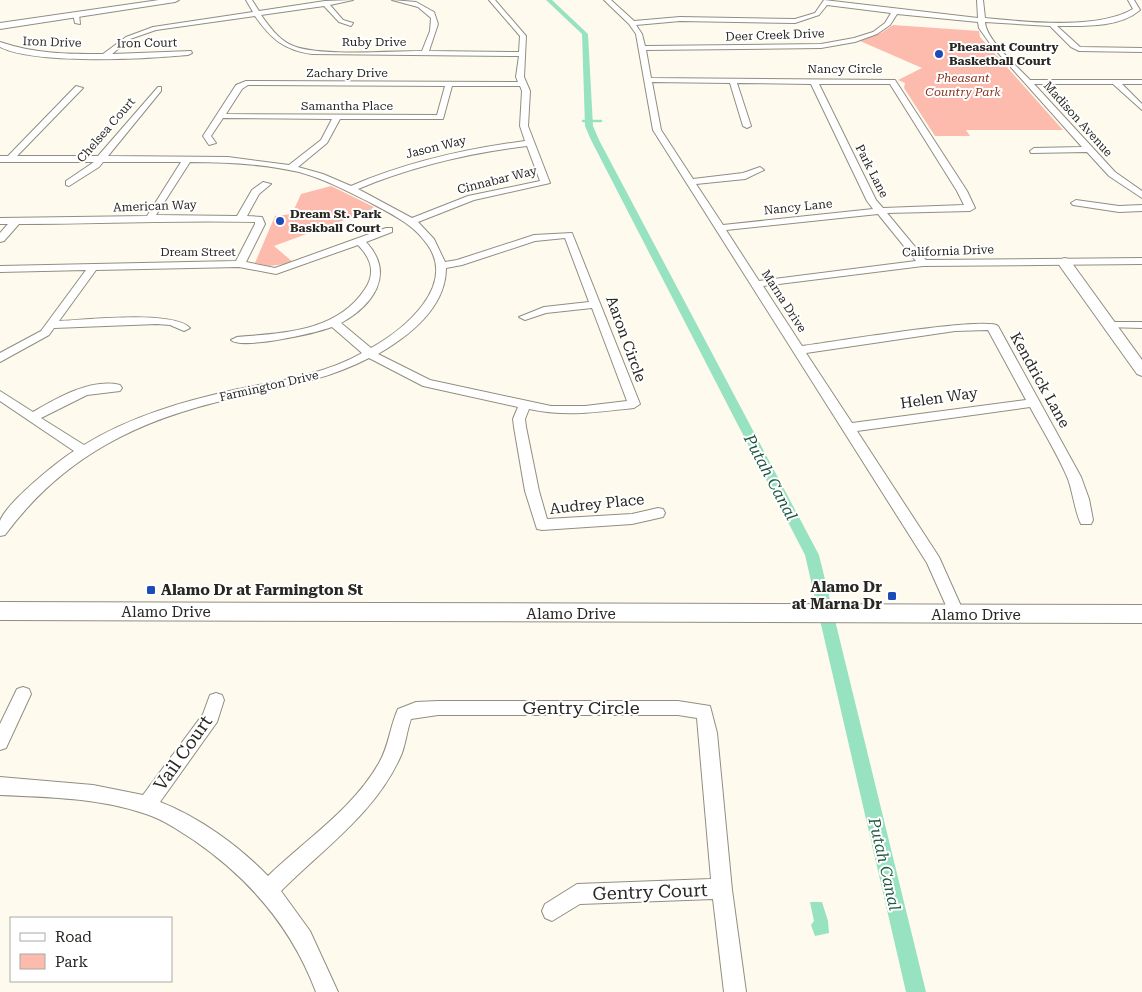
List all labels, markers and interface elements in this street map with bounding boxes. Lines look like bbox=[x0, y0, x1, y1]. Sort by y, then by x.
street label: Deer Creek Drive bbox=[725, 26, 825, 44]
street label: Iron Drive bbox=[22, 34, 82, 50]
street label: Iron Court bbox=[117, 35, 178, 51]
street label: Ruby Drive bbox=[342, 35, 407, 49]
place label: Pheasant Country Basketball Court bbox=[949, 40, 1059, 68]
marker: Pheasant Country Basketball Court bbox=[933, 48, 945, 60]
street label: Nancy Circle bbox=[808, 62, 883, 76]
street label: Zachary Drive bbox=[306, 66, 388, 80]
park label: Pheasant Country Park bbox=[925, 71, 1001, 99]
street label: Madison Avenue bbox=[1041, 79, 1116, 160]
street label: Chelsea Court bbox=[74, 94, 138, 165]
street label: Samantha Place bbox=[301, 99, 393, 113]
street label: Jason Way bbox=[404, 133, 469, 161]
street label: Park Lane bbox=[853, 142, 892, 200]
street label: Cinnabar Way bbox=[456, 163, 539, 197]
street label: Nancy Lane bbox=[763, 196, 833, 218]
street label: American Way bbox=[113, 198, 198, 214]
place label: Dream St. Park Baskball Court bbox=[290, 207, 383, 235]
marker: Dream St. Park Baskball Court bbox=[274, 215, 286, 227]
street label: California Drive bbox=[902, 242, 995, 260]
street label: Dream Street bbox=[160, 245, 236, 259]
street label: Marna Drive bbox=[759, 267, 810, 335]
street label: Aaron Circle bbox=[602, 294, 650, 384]
street label: Kendrick Lane bbox=[1006, 329, 1074, 431]
street label: Farmington Drive bbox=[218, 368, 320, 404]
street label: Helen Way bbox=[899, 384, 979, 412]
water label: Putah Canal bbox=[740, 430, 801, 524]
street label: Audrey Place bbox=[549, 490, 645, 518]
place label: Alamo Dr at Marna Dr bbox=[792, 578, 882, 613]
place label: Alamo Dr at Farmington St bbox=[161, 581, 363, 599]
marker: Alamo Dr at Farmington St bbox=[145, 584, 157, 596]
marker: Alamo Dr at Marna Dr bbox=[886, 590, 898, 602]
street label: Alamo Drive bbox=[121, 603, 211, 621]
street label: Alamo Drive bbox=[526, 605, 616, 623]
street label: Alamo Drive bbox=[931, 606, 1021, 624]
street label: Gentry Circle bbox=[522, 697, 640, 718]
street label: Vail Court bbox=[149, 711, 216, 794]
water label: Putah Canal bbox=[864, 815, 904, 913]
street label: Gentry Court bbox=[592, 879, 708, 904]
legend bbox=[10, 917, 172, 982]
text: Road bbox=[55, 928, 92, 946]
text: Park bbox=[55, 953, 89, 971]

